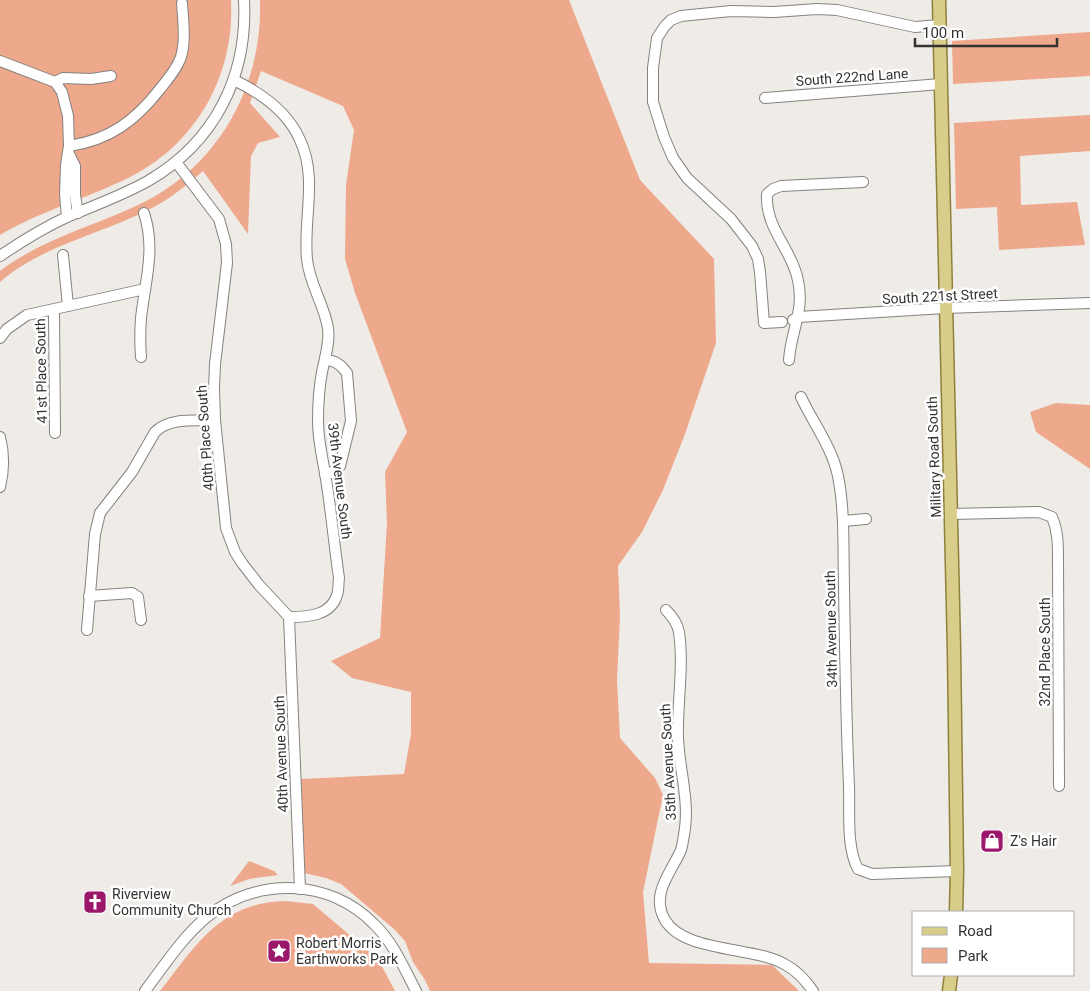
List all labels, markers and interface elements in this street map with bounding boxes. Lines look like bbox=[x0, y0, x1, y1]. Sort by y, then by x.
scale bar bbox=[915, 15, 1058, 47]
text: 100 m bbox=[922, 24, 964, 42]
street label: South 222nd Lane bbox=[795, 65, 909, 89]
street label: South 221st Street bbox=[882, 285, 999, 307]
street label: 41st Place South bbox=[32, 318, 50, 424]
street label: 40th Place South bbox=[193, 385, 217, 491]
street label: Military Road South bbox=[924, 396, 944, 518]
street label: 39th Avenue South bbox=[325, 422, 355, 540]
street label: 34th Avenue South bbox=[822, 570, 840, 688]
street label: 32nd Place South bbox=[1037, 597, 1053, 707]
street label: 40th Avenue South bbox=[271, 695, 291, 813]
street label: 35th Avenue South bbox=[657, 703, 679, 821]
shop icon: Z's Hair bbox=[979, 828, 1005, 854]
place label: Z's Hair bbox=[1010, 833, 1057, 849]
place label: Riverview Community Church bbox=[112, 886, 231, 918]
church icon: Riverview Community Church bbox=[82, 889, 108, 915]
legend bbox=[912, 911, 1075, 976]
text: Road bbox=[958, 922, 992, 940]
place label: Robert Morris Earthworks Park bbox=[296, 935, 399, 967]
place icon: Robert Morris Earthworks Park bbox=[266, 938, 292, 964]
text: Park bbox=[958, 947, 989, 965]

